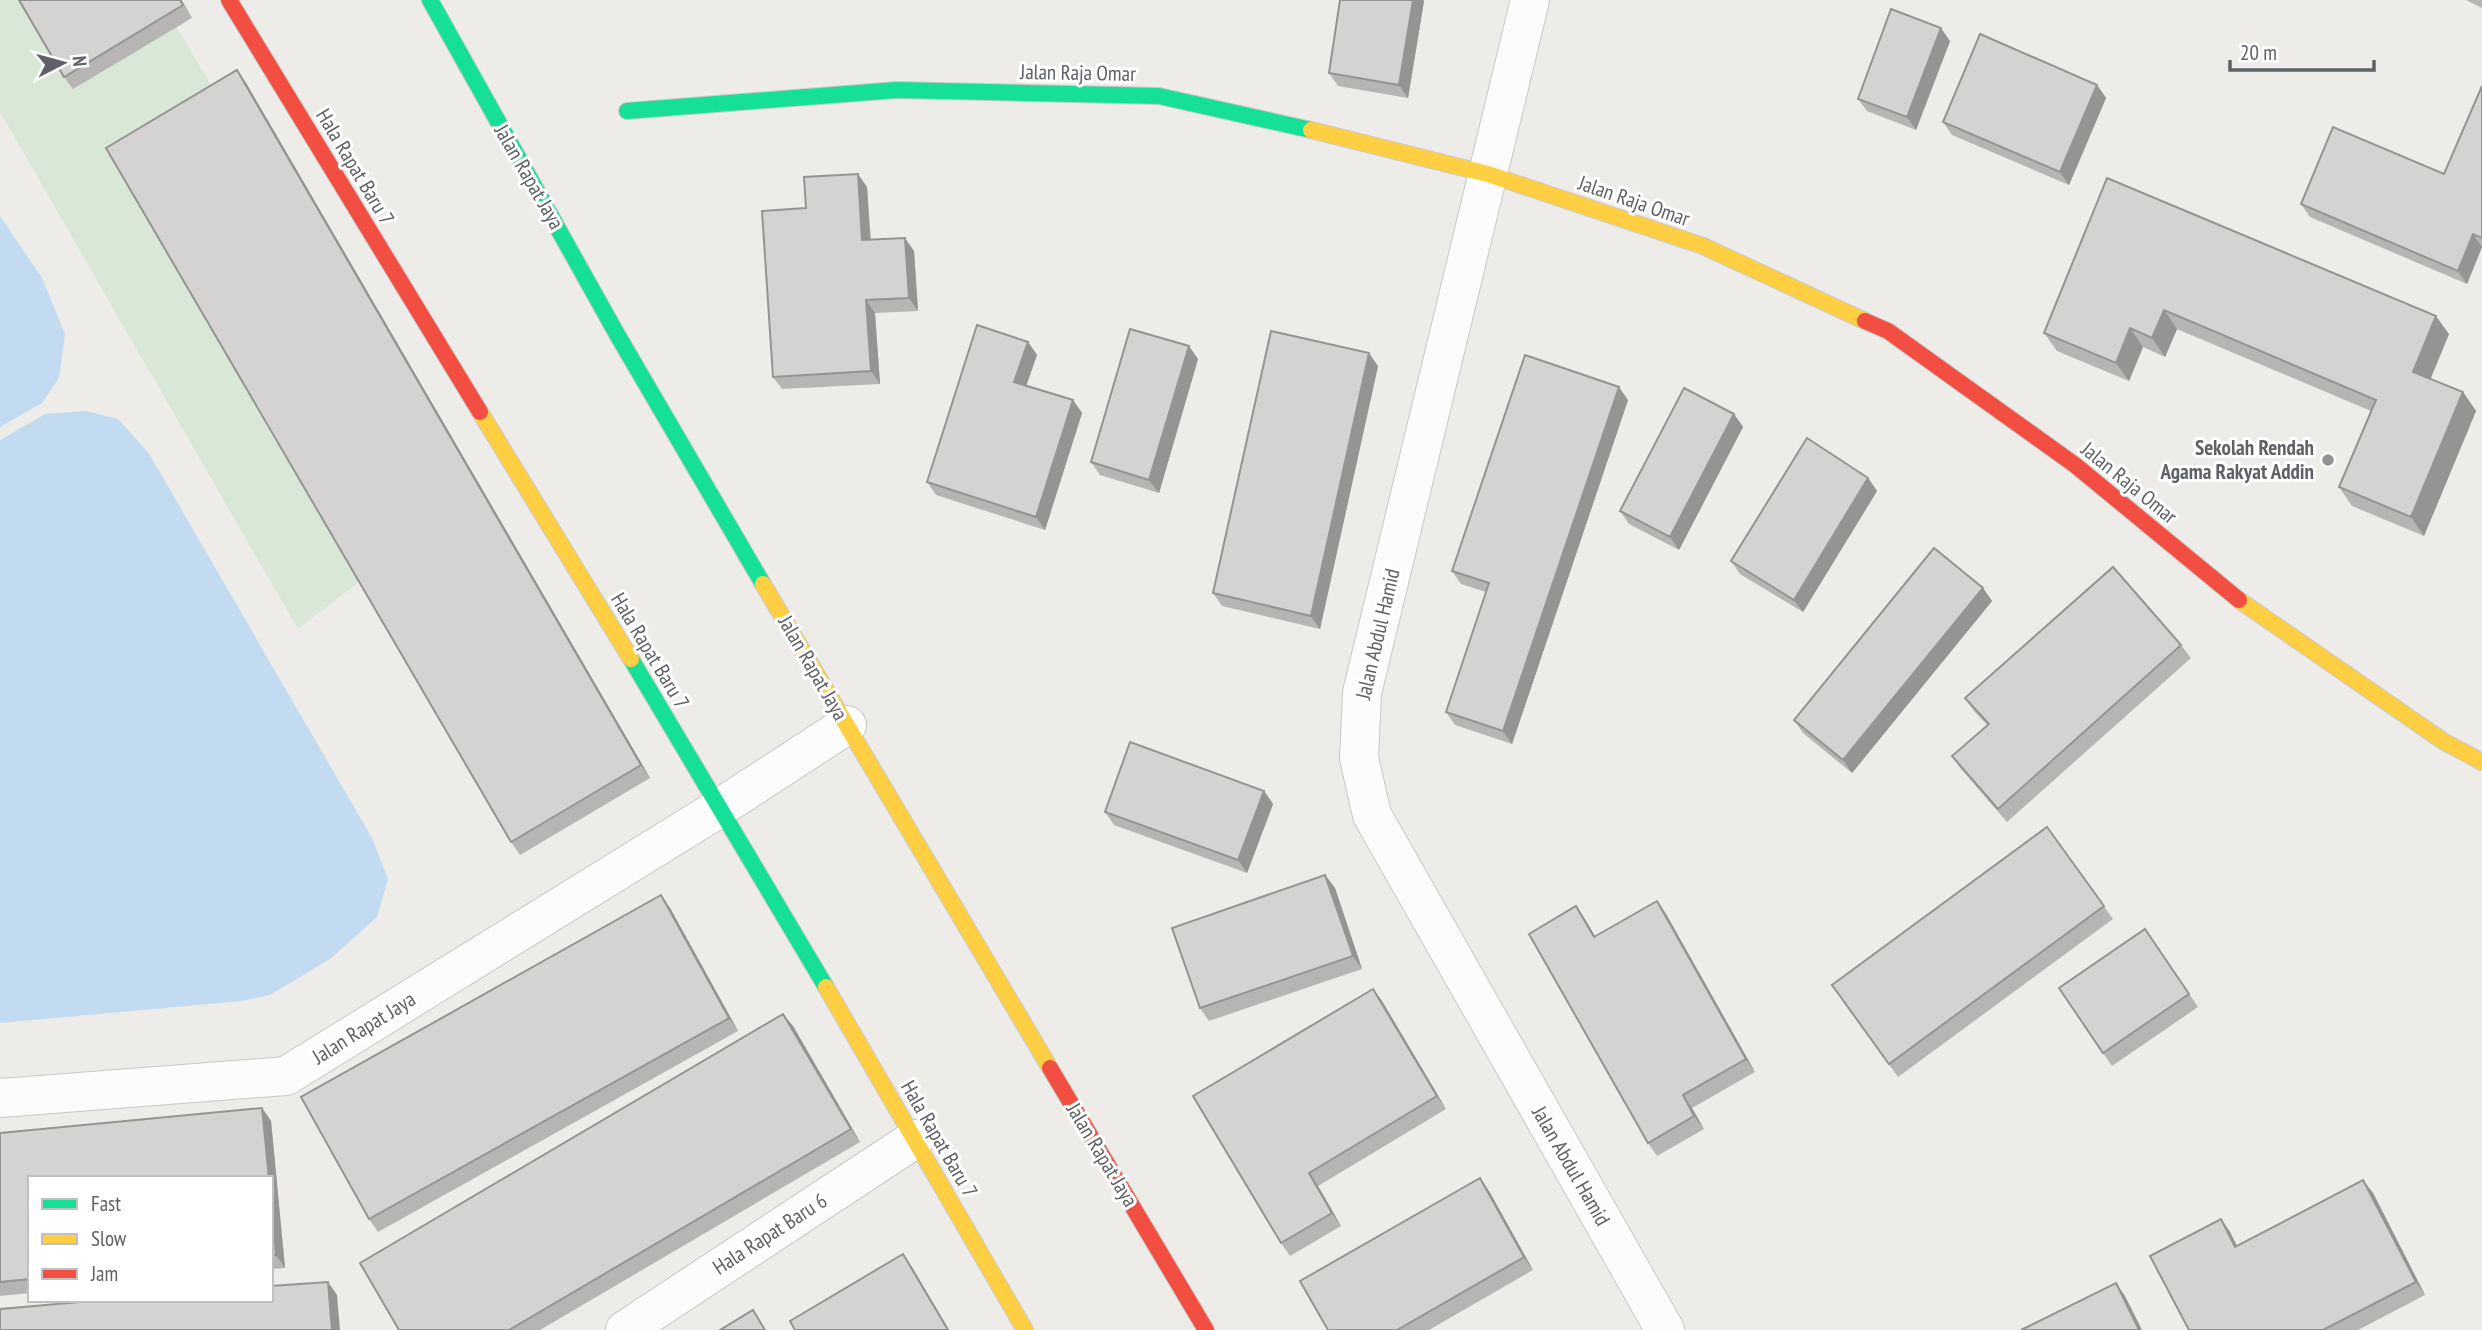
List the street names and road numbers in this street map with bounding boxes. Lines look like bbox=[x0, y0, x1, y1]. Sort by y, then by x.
street label: Jalan Raja Omar bbox=[1019, 58, 1136, 87]
street label: Hala Rapat Baru 7 bbox=[310, 104, 401, 230]
street label: Jalan Rapat Jaya bbox=[488, 119, 570, 234]
street label: Jalan Raja Omar bbox=[1574, 169, 1693, 232]
street label: Jalan Raja Omar bbox=[2075, 435, 2183, 530]
street label: Jalan Abdul Hamid bbox=[1349, 566, 1406, 703]
street label: Hala Rapat Baru 7 bbox=[605, 588, 696, 714]
street label: Jalan Rapat Jaya bbox=[772, 610, 854, 725]
street label: Jalan Rapat Jaya bbox=[306, 985, 420, 1070]
street label: Hala Rapat Baru 7 bbox=[895, 1075, 984, 1202]
street label: Jalan Rapat Jaya bbox=[1060, 1097, 1144, 1212]
street label: Jalan Abdul Hamid bbox=[1526, 1100, 1616, 1230]
street label: Hala Rapat Baru 6 bbox=[708, 1187, 832, 1280]

